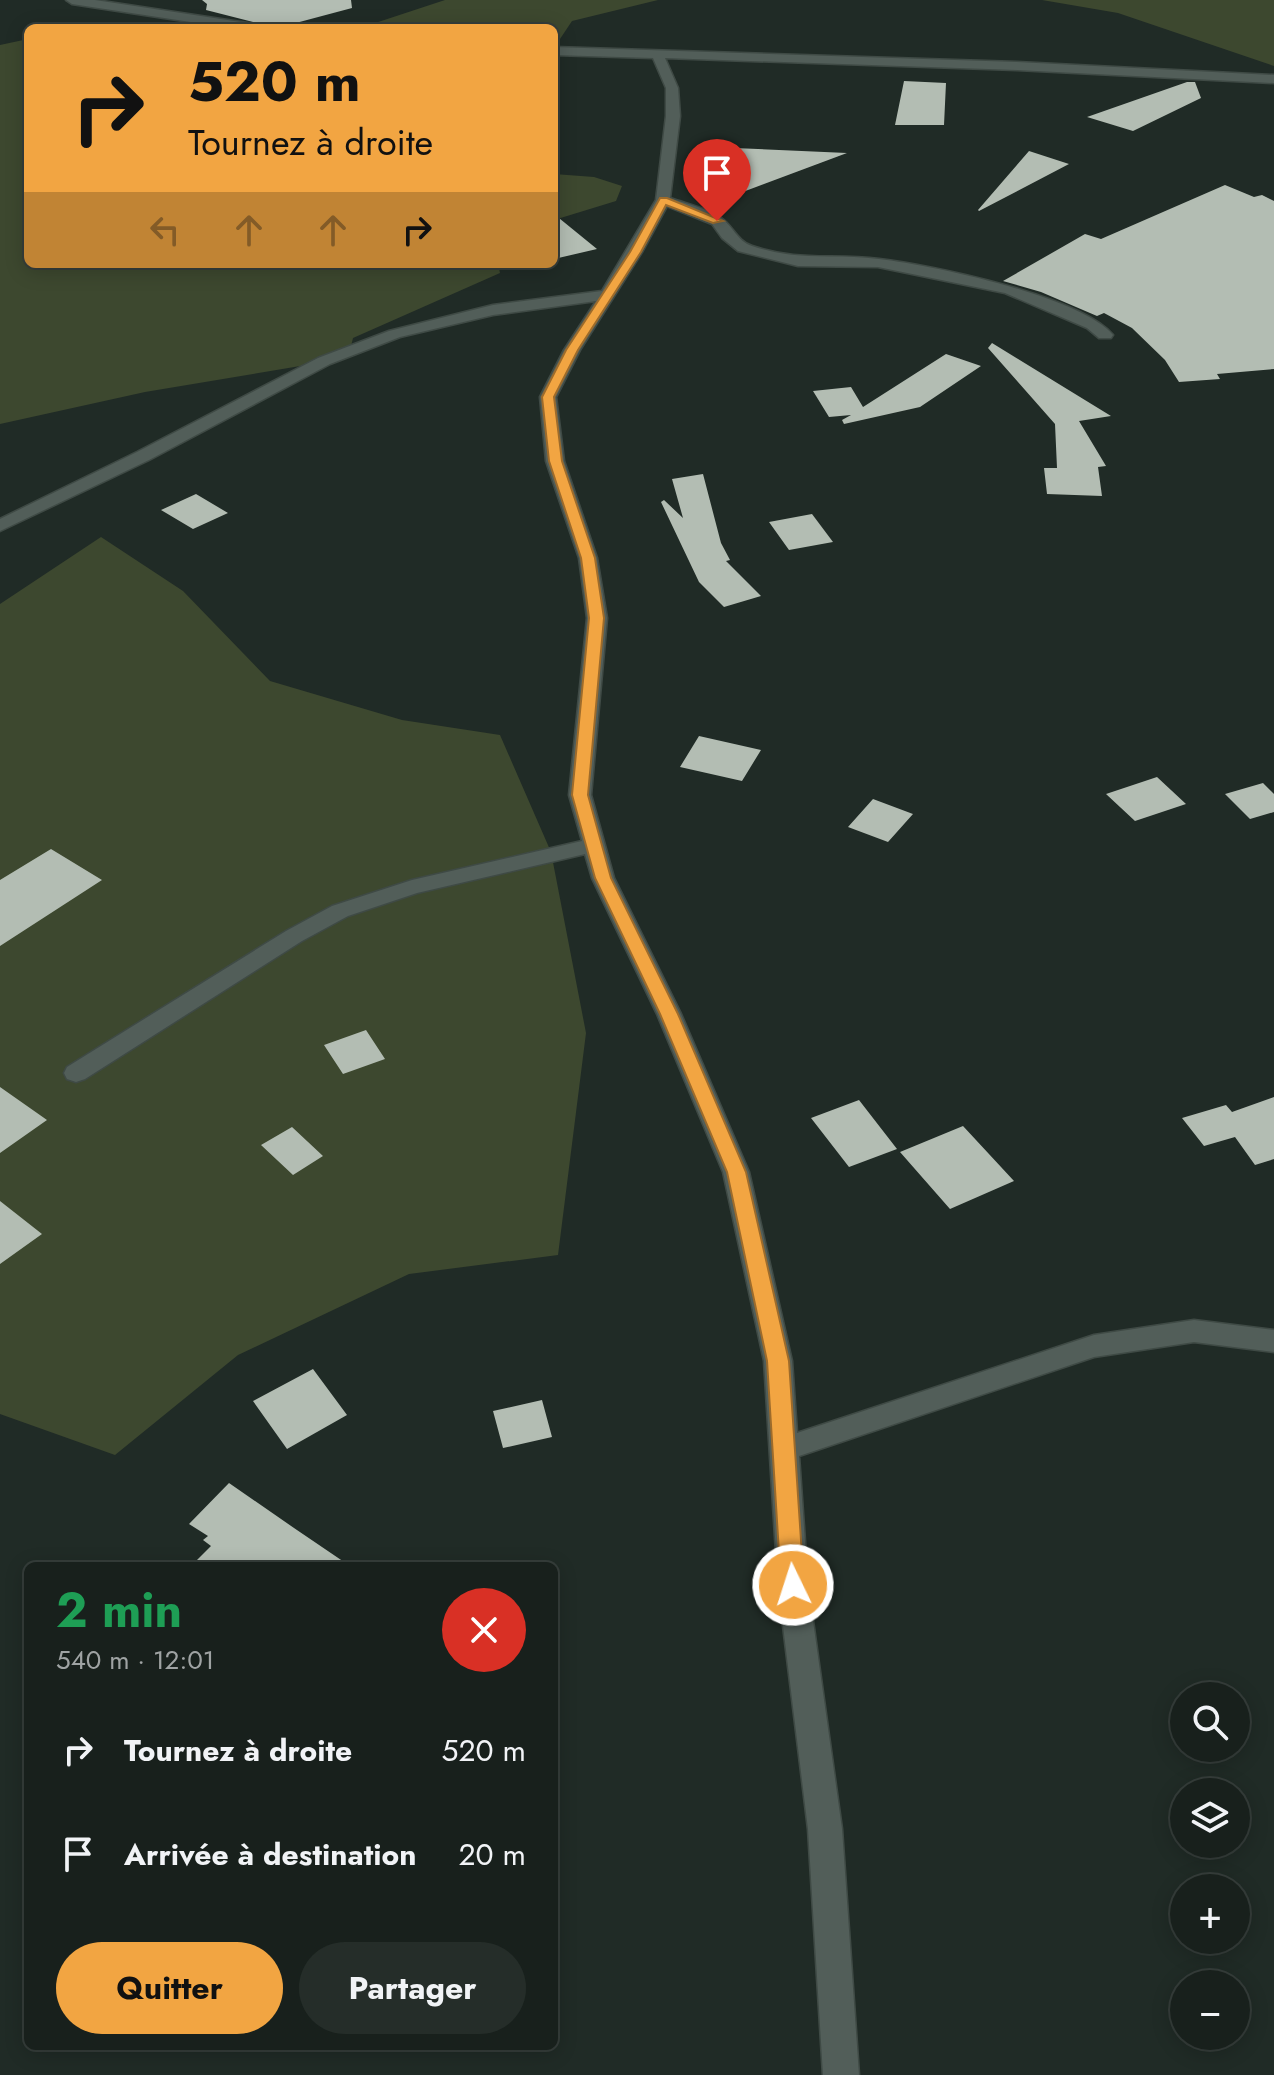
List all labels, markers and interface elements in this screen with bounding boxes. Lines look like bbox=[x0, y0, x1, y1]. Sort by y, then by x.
text: 520 m bbox=[188, 41, 361, 122]
icon: right bbox=[56, 56, 160, 160]
text: Tournez à droite bbox=[188, 116, 433, 168]
pin bbox=[683, 139, 751, 221]
icon: arrive bbox=[695, 151, 739, 195]
icon: left bbox=[143, 208, 187, 252]
icon: ahead bbox=[227, 208, 271, 252]
icon: ahead bbox=[311, 208, 355, 252]
icon: right bbox=[395, 208, 439, 252]
position arrow bbox=[751, 1543, 835, 1627]
text: 2 min bbox=[56, 1576, 182, 1645]
button: close bbox=[442, 1588, 526, 1672]
text: 540 m · 12:01 bbox=[56, 1641, 215, 1679]
map controls bbox=[1170, 1682, 1250, 2050]
button: search bbox=[1170, 1682, 1250, 1762]
icon: right bbox=[56, 1728, 100, 1772]
text: Tournez à droite bbox=[124, 1729, 352, 1772]
text: 520 m bbox=[442, 1729, 526, 1772]
button: layers bbox=[1170, 1778, 1250, 1858]
icon: arrive bbox=[56, 1832, 100, 1876]
text: Arrivée à destination bbox=[124, 1833, 416, 1876]
text: 20 m bbox=[459, 1833, 526, 1876]
button: + bbox=[1170, 1874, 1250, 1954]
button: Quitter bbox=[56, 1942, 283, 2034]
button: Partager bbox=[299, 1942, 526, 2034]
button: − bbox=[1170, 1970, 1250, 2050]

